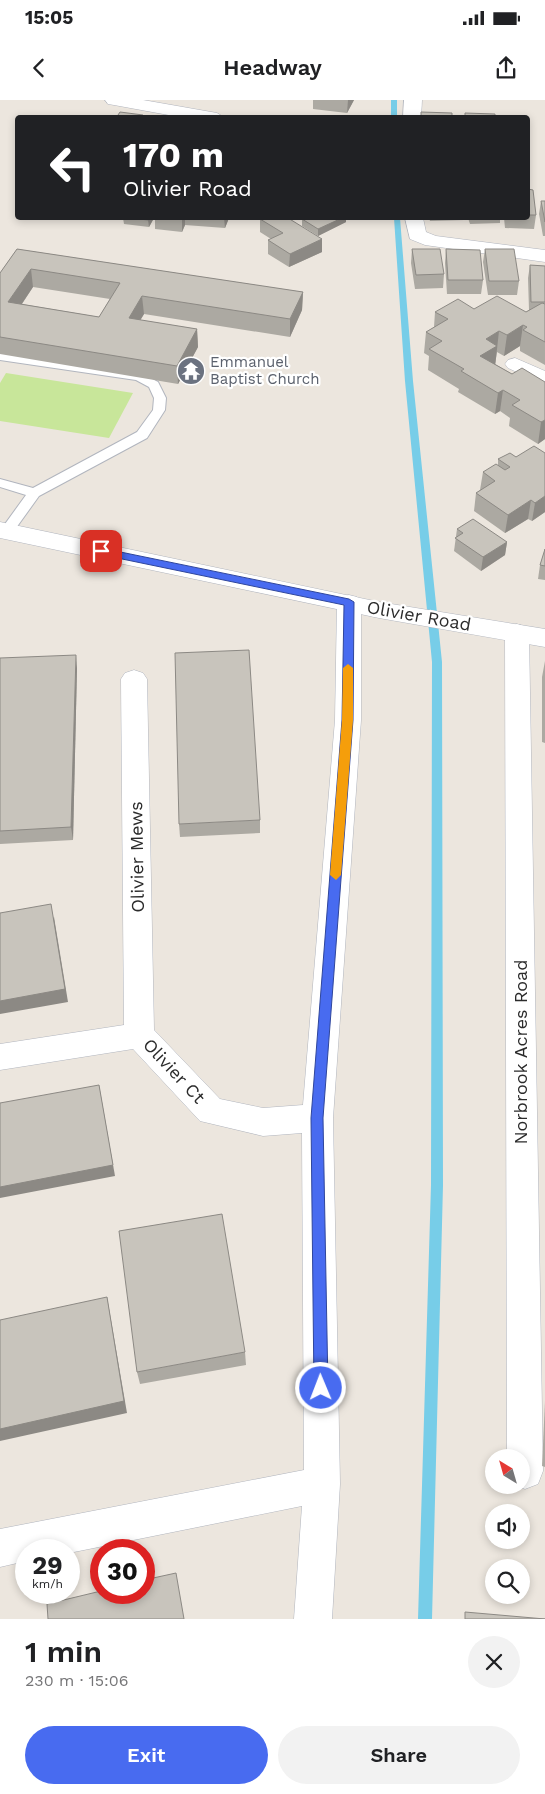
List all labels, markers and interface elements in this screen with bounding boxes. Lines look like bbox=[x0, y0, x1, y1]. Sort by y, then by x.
text: 15:05 bbox=[25, 6, 73, 29]
icon: back bbox=[25, 54, 53, 82]
icon: share bbox=[492, 54, 520, 82]
text: Headway bbox=[223, 55, 322, 80]
text: 170 m bbox=[123, 134, 224, 176]
icon: left bbox=[40, 135, 105, 200]
text: Olivier Road bbox=[123, 176, 252, 201]
place label: Emmanuel Baptist Church bbox=[210, 353, 320, 388]
temple icon: Emmanuel Baptist Church bbox=[176, 356, 206, 386]
pin bbox=[80, 530, 122, 572]
icon: arrive bbox=[87, 537, 115, 565]
street label: Olivier Road bbox=[365, 596, 473, 635]
street label: Olivier Mews bbox=[125, 801, 148, 913]
street label: Norbrook Acres Road bbox=[510, 959, 531, 1145]
street label: Olivier Ct bbox=[139, 1034, 210, 1108]
position arrow bbox=[294, 1361, 346, 1413]
north arrow bbox=[485, 1449, 530, 1494]
map controls bbox=[485, 1449, 530, 1604]
button: sound bbox=[485, 1504, 530, 1549]
speed limit sign: 30 bbox=[90, 1539, 155, 1604]
text: 29 bbox=[32, 1551, 63, 1580]
button: search bbox=[485, 1559, 530, 1604]
text: km/h bbox=[32, 1577, 63, 1591]
text: 1 min bbox=[25, 1634, 102, 1669]
button: close bbox=[468, 1636, 520, 1688]
text: 230 m · 15:06 bbox=[25, 1671, 129, 1690]
button: Exit bbox=[25, 1726, 268, 1784]
button: Share bbox=[278, 1726, 520, 1784]

